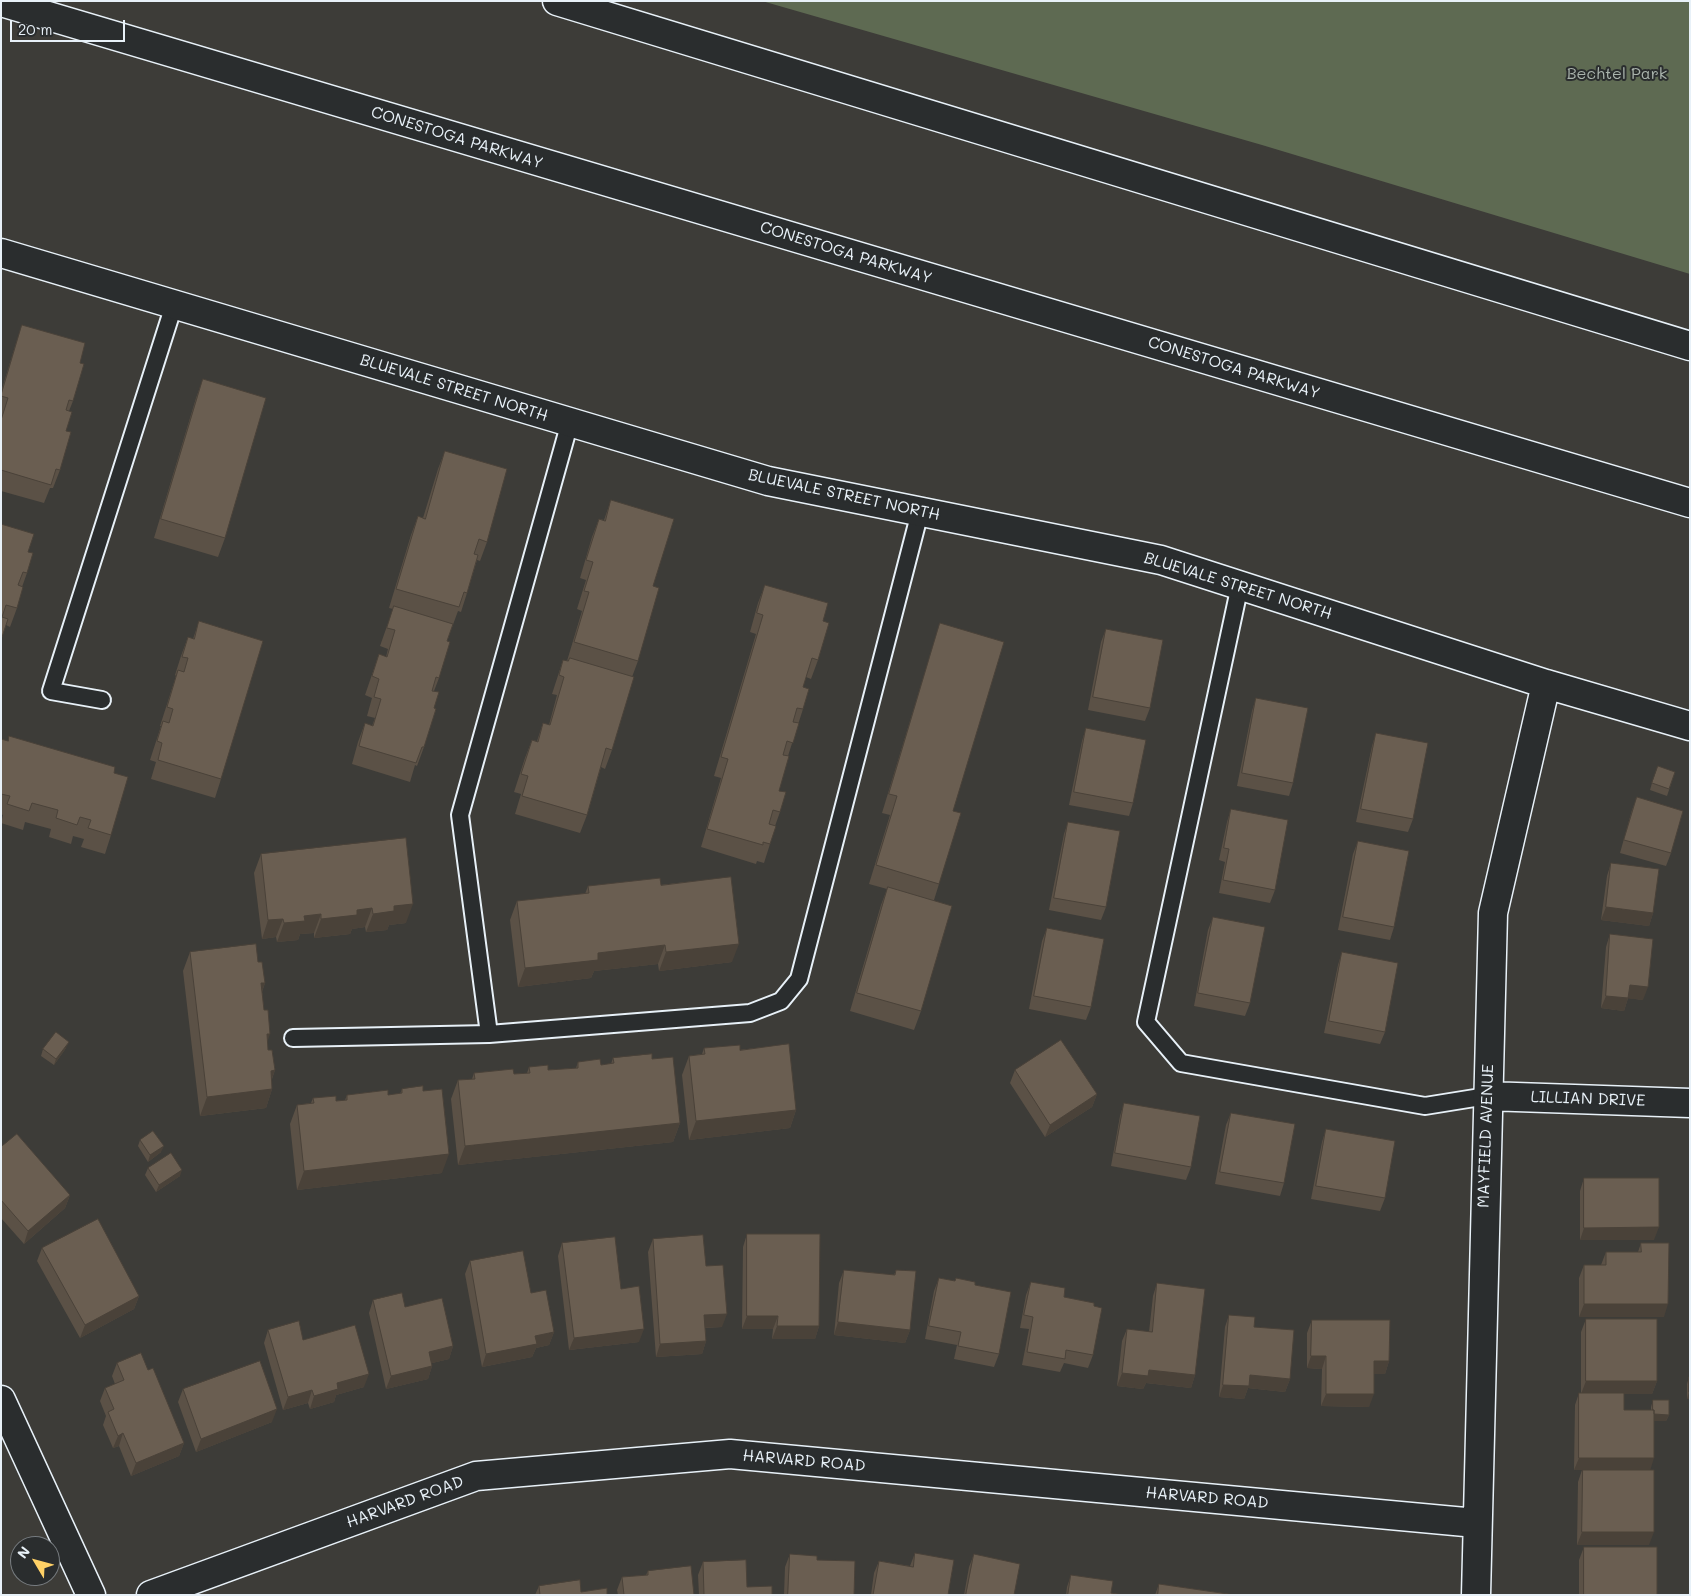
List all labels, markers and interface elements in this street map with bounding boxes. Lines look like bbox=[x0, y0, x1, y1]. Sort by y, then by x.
scale bar bbox=[12, 10, 128, 42]
text: 20 m bbox=[18, 19, 52, 39]
park label: Bechtel Park bbox=[1567, 64, 1667, 84]
street label: CONESTOGA PARKWAY bbox=[369, 103, 545, 173]
street label: CONESTOGA PARKWAY bbox=[758, 218, 934, 288]
street label: CONESTOGA PARKWAY bbox=[1146, 333, 1322, 403]
street label: BLUEVALE STREET NORTH bbox=[358, 350, 550, 426]
street label: BLUEVALE STREET NORTH bbox=[746, 465, 942, 525]
street label: BLUEVALE STREET NORTH bbox=[1142, 548, 1334, 624]
street label: MAYFIELD AVENUE bbox=[1474, 1064, 1498, 1208]
street label: LILLIAN DRIVE bbox=[1530, 1087, 1646, 1111]
street label: HARVARD ROAD bbox=[742, 1446, 866, 1476]
street label: HARVARD ROAD bbox=[344, 1472, 466, 1532]
street label: HARVARD ROAD bbox=[1145, 1483, 1269, 1513]
north arrow bbox=[10, 1536, 60, 1586]
text: N bbox=[13, 1542, 34, 1562]

